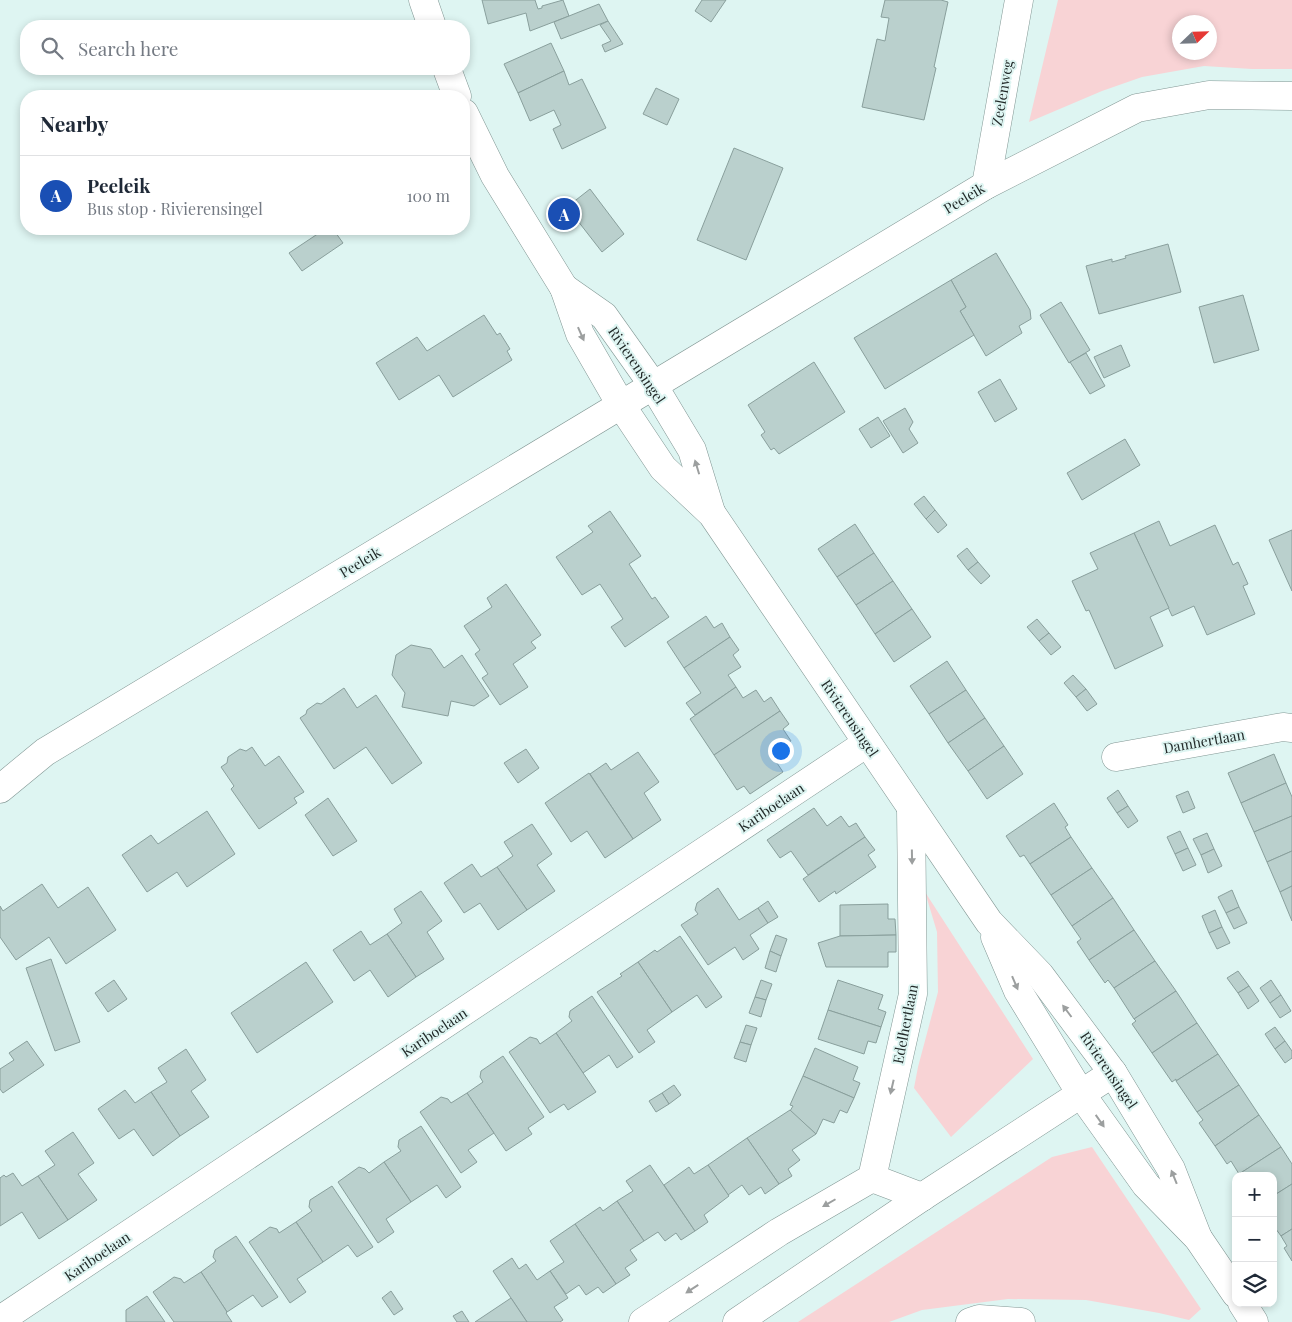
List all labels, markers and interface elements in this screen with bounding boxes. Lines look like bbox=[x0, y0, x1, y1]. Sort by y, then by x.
north arrow bbox=[1172, 15, 1217, 60]
search box bbox=[20, 20, 470, 75]
icon: search bbox=[38, 34, 66, 62]
text: Search here bbox=[78, 35, 178, 61]
street label: Zeelenweg bbox=[987, 58, 1017, 128]
text: Nearby bbox=[40, 109, 109, 137]
text: Peeleik bbox=[87, 172, 150, 198]
street label: Peeleik bbox=[940, 178, 988, 218]
text: A bbox=[51, 185, 61, 206]
text: 100 m bbox=[407, 185, 450, 206]
pin: A bbox=[548, 195, 580, 233]
text: Bus stop · Rivierensingel bbox=[87, 198, 263, 219]
street label: Rivierensingel bbox=[604, 323, 670, 407]
one-way arrow bbox=[577, 327, 585, 341]
one-way arrow bbox=[693, 459, 701, 474]
street label: Peeleik bbox=[336, 542, 384, 582]
street label: Rivierensingel bbox=[817, 676, 883, 760]
street label: Damhertlaan bbox=[1162, 724, 1247, 757]
your location bbox=[768, 738, 794, 764]
street label: Kariboelaan bbox=[734, 778, 808, 836]
one-way arrow bbox=[908, 849, 916, 865]
one-way arrow bbox=[1011, 976, 1019, 990]
street label: Edelhertlaan bbox=[888, 982, 922, 1065]
street label: Kariboelaan bbox=[397, 1003, 471, 1061]
one-way arrow bbox=[1062, 1004, 1072, 1018]
street label: Rivierensingel bbox=[1076, 1028, 1142, 1112]
one-way arrow bbox=[888, 1079, 896, 1095]
one-way arrow bbox=[1095, 1114, 1105, 1128]
one-way arrow bbox=[1170, 1169, 1177, 1184]
map controls bbox=[1232, 1172, 1277, 1307]
button: + bbox=[1232, 1172, 1277, 1217]
one-way arrow bbox=[823, 1198, 836, 1207]
button: − bbox=[1232, 1217, 1277, 1262]
street label: Kariboelaan bbox=[60, 1227, 134, 1285]
button: layers bbox=[1232, 1262, 1277, 1307]
one-way arrow bbox=[685, 1285, 699, 1294]

